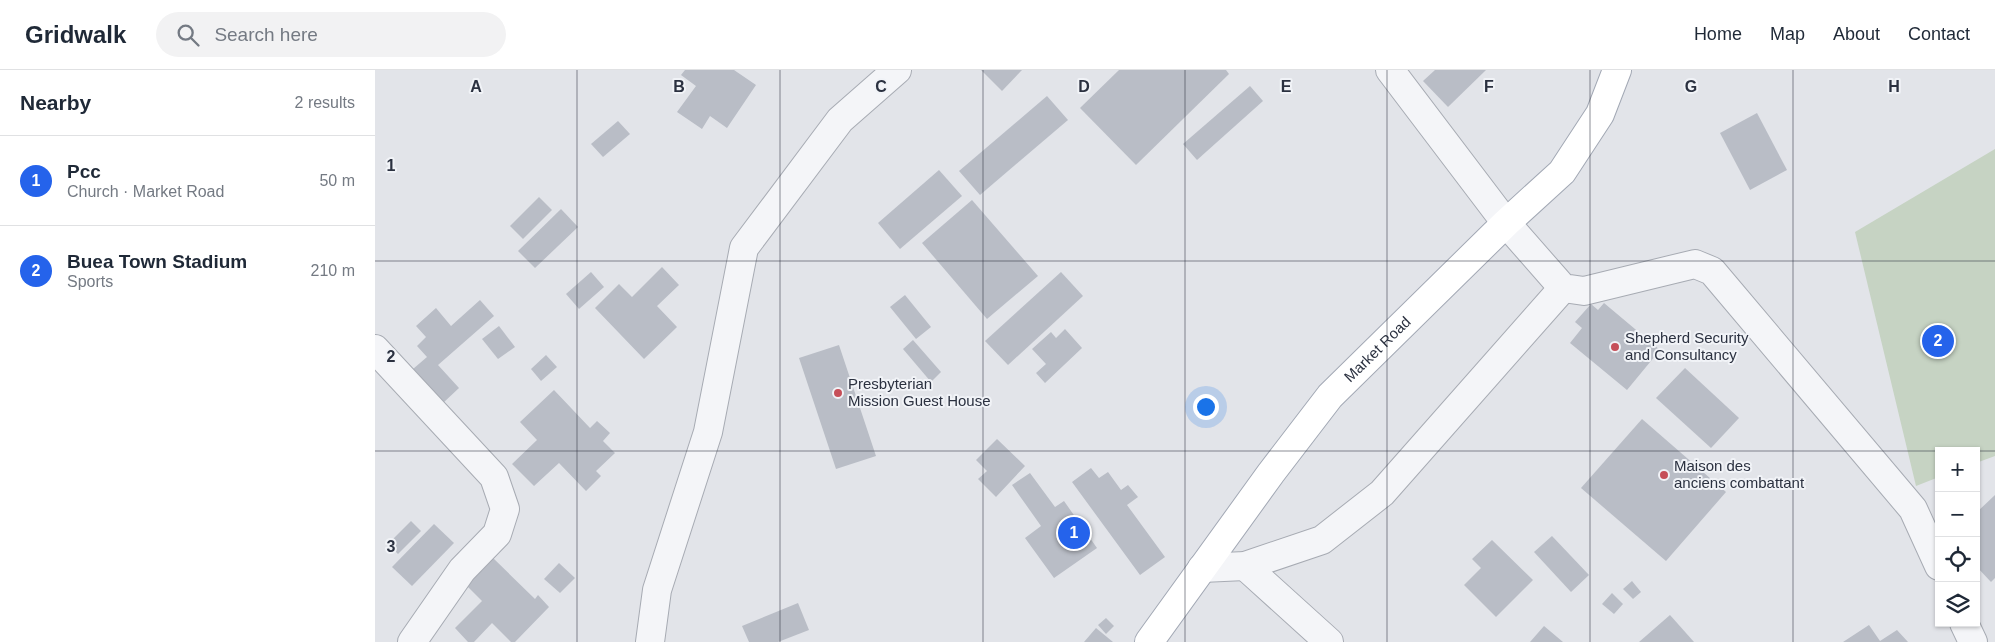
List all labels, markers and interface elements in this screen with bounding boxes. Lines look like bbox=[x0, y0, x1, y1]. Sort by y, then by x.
search box bbox=[156, 12, 506, 57]
text: Gridwalk bbox=[25, 21, 126, 48]
icon: search bbox=[174, 21, 202, 49]
text: Search here bbox=[214, 24, 318, 45]
text: Home bbox=[1694, 24, 1742, 44]
text: Map bbox=[1770, 24, 1805, 44]
text: About bbox=[1833, 24, 1880, 44]
text: Contact bbox=[1908, 24, 1970, 44]
text: A bbox=[470, 78, 482, 95]
text: B bbox=[673, 78, 685, 95]
text: C bbox=[875, 78, 887, 95]
text: D bbox=[1078, 78, 1090, 95]
text: E bbox=[1281, 78, 1292, 95]
text: F bbox=[1484, 78, 1494, 95]
text: G bbox=[1685, 78, 1697, 95]
text: H bbox=[1888, 78, 1900, 95]
text: Nearby bbox=[20, 91, 91, 114]
text: 2 results bbox=[295, 94, 355, 111]
text: 1 bbox=[387, 157, 396, 174]
text: Pcc bbox=[67, 161, 101, 182]
text: 1 bbox=[32, 172, 40, 189]
text: 50 m bbox=[319, 172, 355, 189]
text: Church · Market Road bbox=[67, 183, 224, 200]
text: Buea Town Stadium bbox=[67, 251, 247, 272]
text: 2 bbox=[32, 262, 40, 279]
text: 210 m bbox=[311, 262, 355, 279]
text: Sports bbox=[67, 273, 113, 290]
street label: Market Road bbox=[1341, 313, 1414, 385]
pin: 2 bbox=[1922, 322, 1954, 360]
place label: Shepherd Security and Consultancy bbox=[1625, 329, 1749, 363]
marker: Shepherd Security and Consultancy bbox=[1609, 341, 1621, 353]
text: 2 bbox=[387, 348, 396, 365]
place label: Presbyterian Mission Guest House bbox=[848, 375, 991, 409]
marker: Presbyterian Mission Guest House bbox=[832, 387, 844, 399]
your location bbox=[1193, 394, 1219, 420]
map controls bbox=[1935, 447, 1980, 627]
button: + bbox=[1935, 447, 1980, 492]
place label: Maison des anciens combattant bbox=[1674, 457, 1805, 491]
marker: Maison des anciens combattant bbox=[1658, 469, 1670, 481]
button: − bbox=[1935, 492, 1980, 537]
pin: 1 bbox=[1058, 514, 1090, 552]
button: locate bbox=[1935, 537, 1980, 582]
text: 3 bbox=[387, 538, 396, 555]
button: layers bbox=[1935, 582, 1980, 627]

